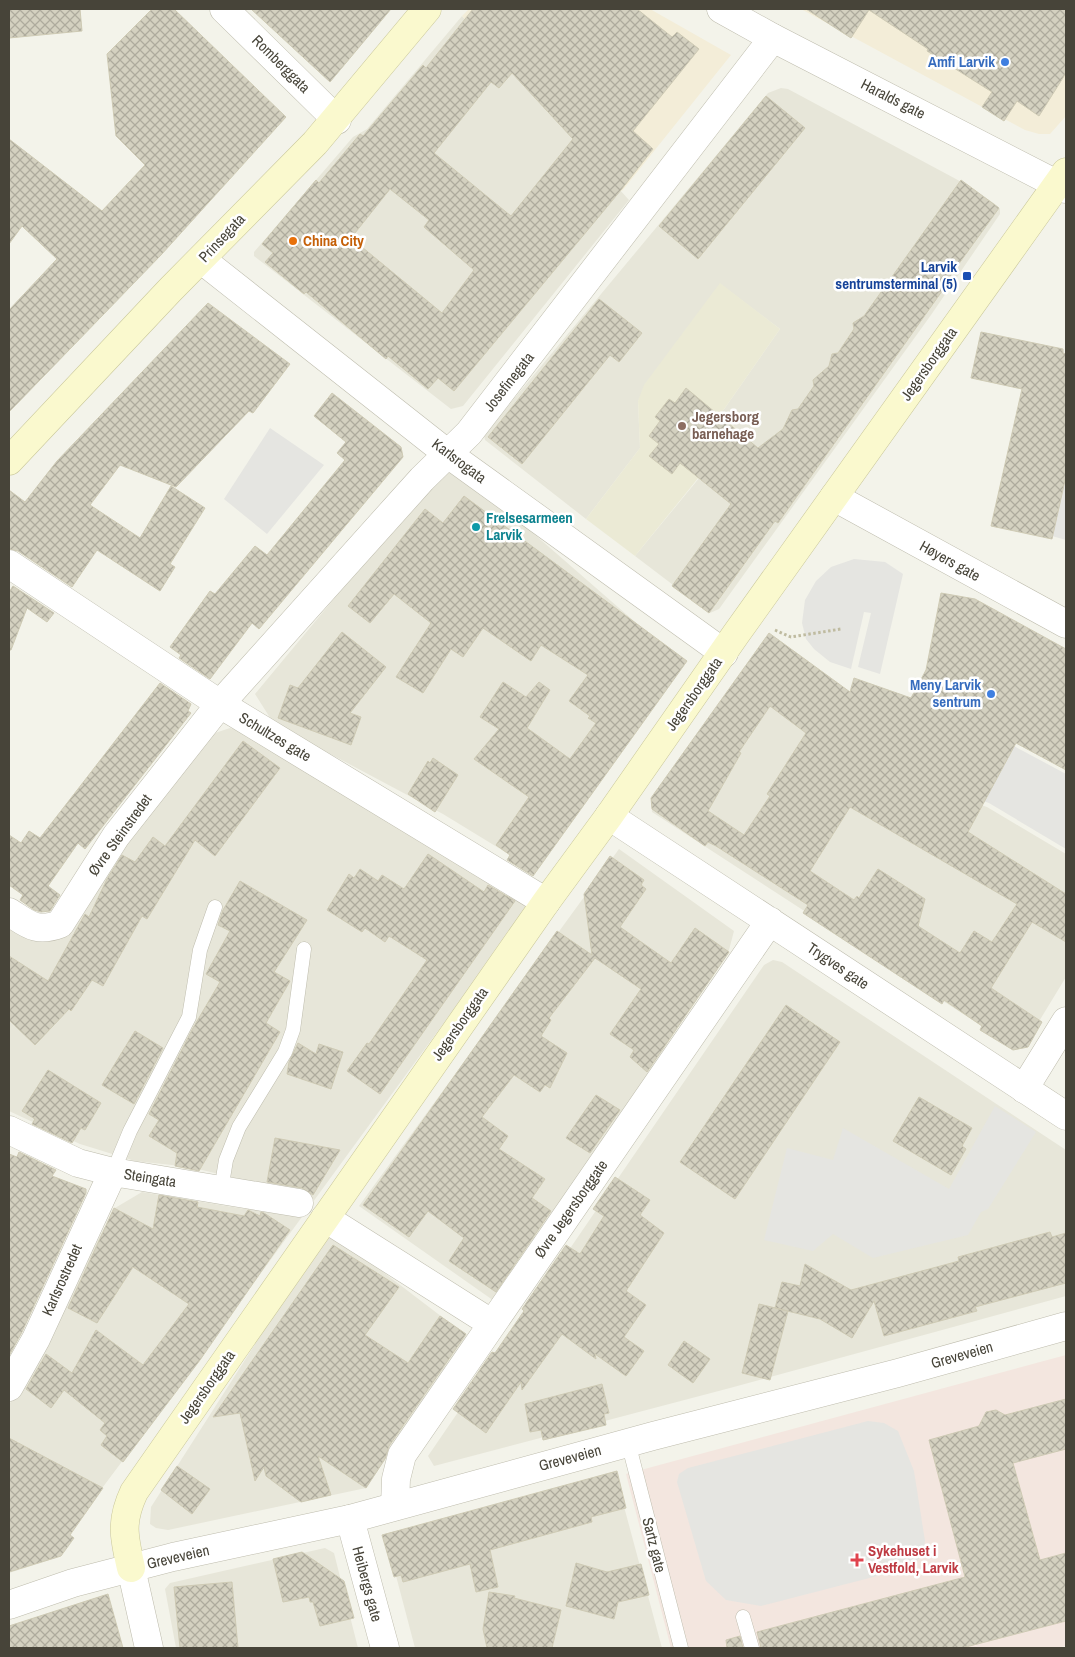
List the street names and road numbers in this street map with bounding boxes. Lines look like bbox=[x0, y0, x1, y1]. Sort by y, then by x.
street label: Romberggata bbox=[248, 30, 315, 98]
street label: Haralds gate bbox=[857, 73, 929, 124]
street label: Prinsegata bbox=[194, 209, 250, 267]
street label: Jegersborggata bbox=[895, 323, 962, 405]
street label: Josefinegata bbox=[479, 347, 539, 416]
street label: Karlsrogata bbox=[428, 433, 491, 488]
street label: Høyers gate bbox=[916, 535, 984, 586]
street label: Jegersborggata bbox=[660, 653, 727, 735]
street label: Schultzes gate bbox=[235, 707, 315, 766]
street label: Øvre Steinstredet bbox=[83, 789, 157, 880]
street label: Trygves gate bbox=[803, 937, 874, 994]
street label: Jegersborggata bbox=[426, 983, 493, 1065]
street label: Øvre Jegersborggate bbox=[529, 1155, 612, 1262]
street label: Steingata bbox=[122, 1163, 178, 1192]
street label: Karlsrostredet bbox=[36, 1240, 87, 1319]
street label: Greveveien bbox=[928, 1336, 995, 1373]
street label: Jegersborggata bbox=[173, 1346, 240, 1428]
street label: Greveveien bbox=[536, 1439, 603, 1476]
street label: Sartz gate bbox=[638, 1515, 671, 1575]
street label: Greveveien bbox=[145, 1539, 211, 1574]
street label: Heibergs gate bbox=[347, 1544, 388, 1624]

